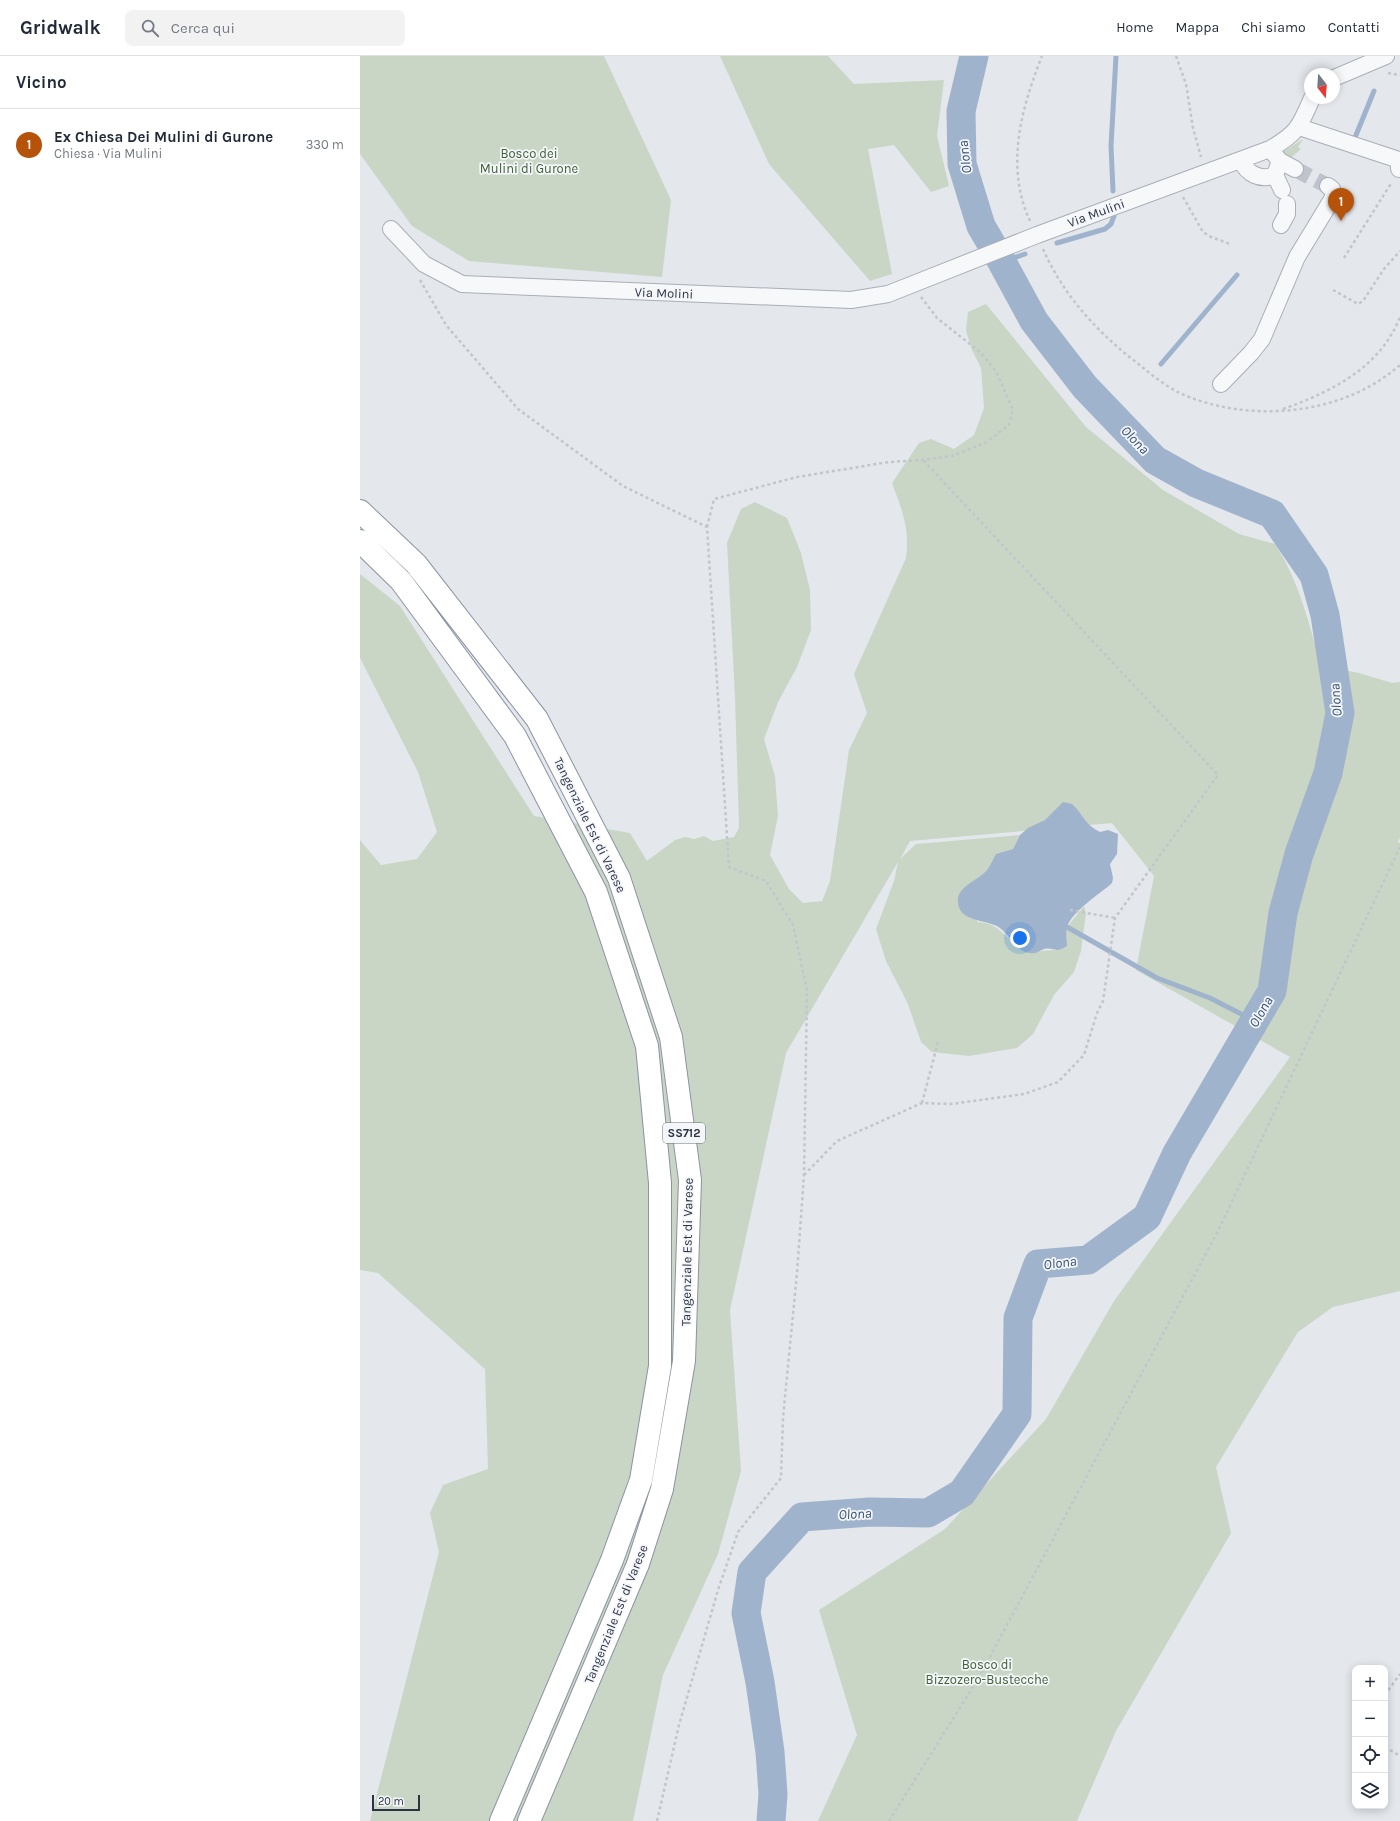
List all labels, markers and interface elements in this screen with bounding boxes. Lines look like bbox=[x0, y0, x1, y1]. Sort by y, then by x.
search box bbox=[125, 10, 405, 46]
text: Gridwalk bbox=[20, 17, 101, 39]
icon: search bbox=[139, 17, 161, 39]
text: Cerca qui bbox=[171, 19, 235, 37]
text: Home bbox=[1116, 19, 1153, 36]
text: Mappa bbox=[1175, 19, 1219, 36]
text: Chi siamo bbox=[1241, 19, 1306, 36]
text: Contatti bbox=[1328, 19, 1380, 36]
north arrow bbox=[1304, 68, 1340, 104]
text: Vicino bbox=[16, 72, 67, 92]
text: Ex Chiesa Dei Mulini di Gurone bbox=[54, 128, 273, 146]
text: 1 bbox=[27, 137, 31, 152]
text: 330 m bbox=[306, 137, 344, 152]
water label: Olona bbox=[955, 139, 975, 175]
text: Chiesa · Via Mulini bbox=[54, 146, 162, 161]
park label: Bosco dei Mulini di Gurone bbox=[480, 146, 579, 176]
pin: 1 bbox=[1328, 188, 1354, 221]
street label: Via Mulini bbox=[1065, 196, 1127, 230]
street label: Via Molini bbox=[634, 284, 694, 302]
water label: Olona bbox=[1117, 422, 1153, 458]
water label: Olona bbox=[1326, 683, 1346, 717]
street label: Tangenziale Est di Varese bbox=[551, 755, 629, 895]
your location bbox=[1010, 928, 1030, 948]
water label: Olona bbox=[1245, 993, 1277, 1031]
road number: SS712 bbox=[663, 1123, 705, 1143]
street label: Tangenziale Est di Varese bbox=[678, 1177, 696, 1326]
water label: Olona bbox=[1042, 1253, 1078, 1273]
water label: Olona bbox=[838, 1505, 872, 1523]
street label: Tangenziale Est di Varese bbox=[581, 1542, 651, 1686]
park label: Bosco di Bizzozero-Bustecche bbox=[926, 1657, 1049, 1687]
map controls bbox=[1352, 1665, 1388, 1809]
button: + bbox=[1352, 1665, 1388, 1701]
button: − bbox=[1352, 1701, 1388, 1737]
button: locate bbox=[1352, 1737, 1388, 1773]
button: layers bbox=[1352, 1773, 1388, 1809]
scale bar bbox=[372, 1793, 420, 1812]
text: 20 m bbox=[378, 1795, 404, 1808]

